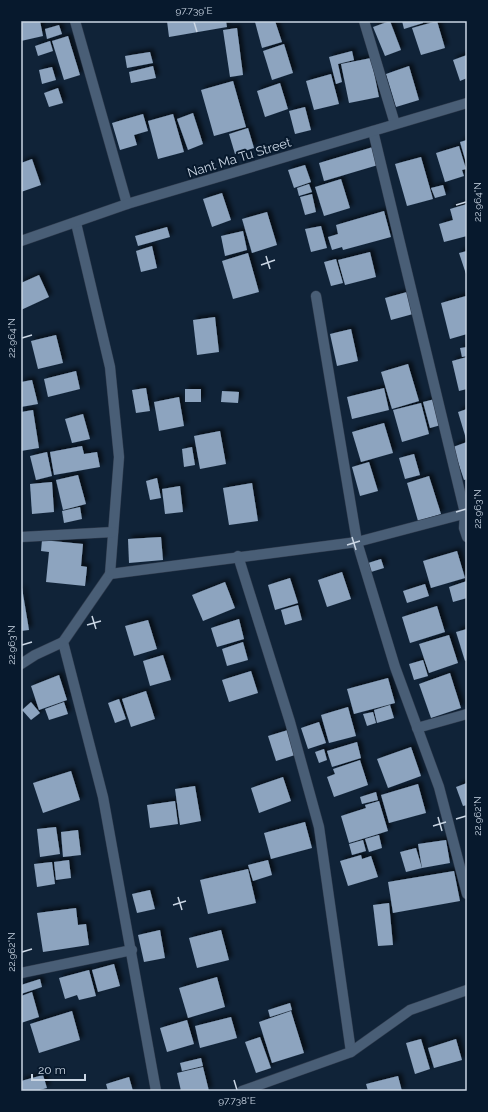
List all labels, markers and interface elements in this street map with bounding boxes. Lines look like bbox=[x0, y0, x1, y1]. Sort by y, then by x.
text: 97.739°E bbox=[175, 5, 213, 16]
street label: Nant Ma Tu Street bbox=[186, 134, 293, 180]
text: 22.964°N bbox=[472, 182, 483, 222]
text: 22.964°N bbox=[6, 318, 17, 358]
text: 22.963°N bbox=[472, 489, 483, 529]
text: 22.963°N bbox=[6, 625, 17, 665]
text: 22.962°N bbox=[472, 796, 483, 836]
text: 22.962°N bbox=[6, 932, 17, 972]
scale bar bbox=[32, 1056, 85, 1082]
text: 20 m bbox=[38, 1063, 66, 1077]
text: 97.738°E bbox=[218, 1095, 256, 1106]

